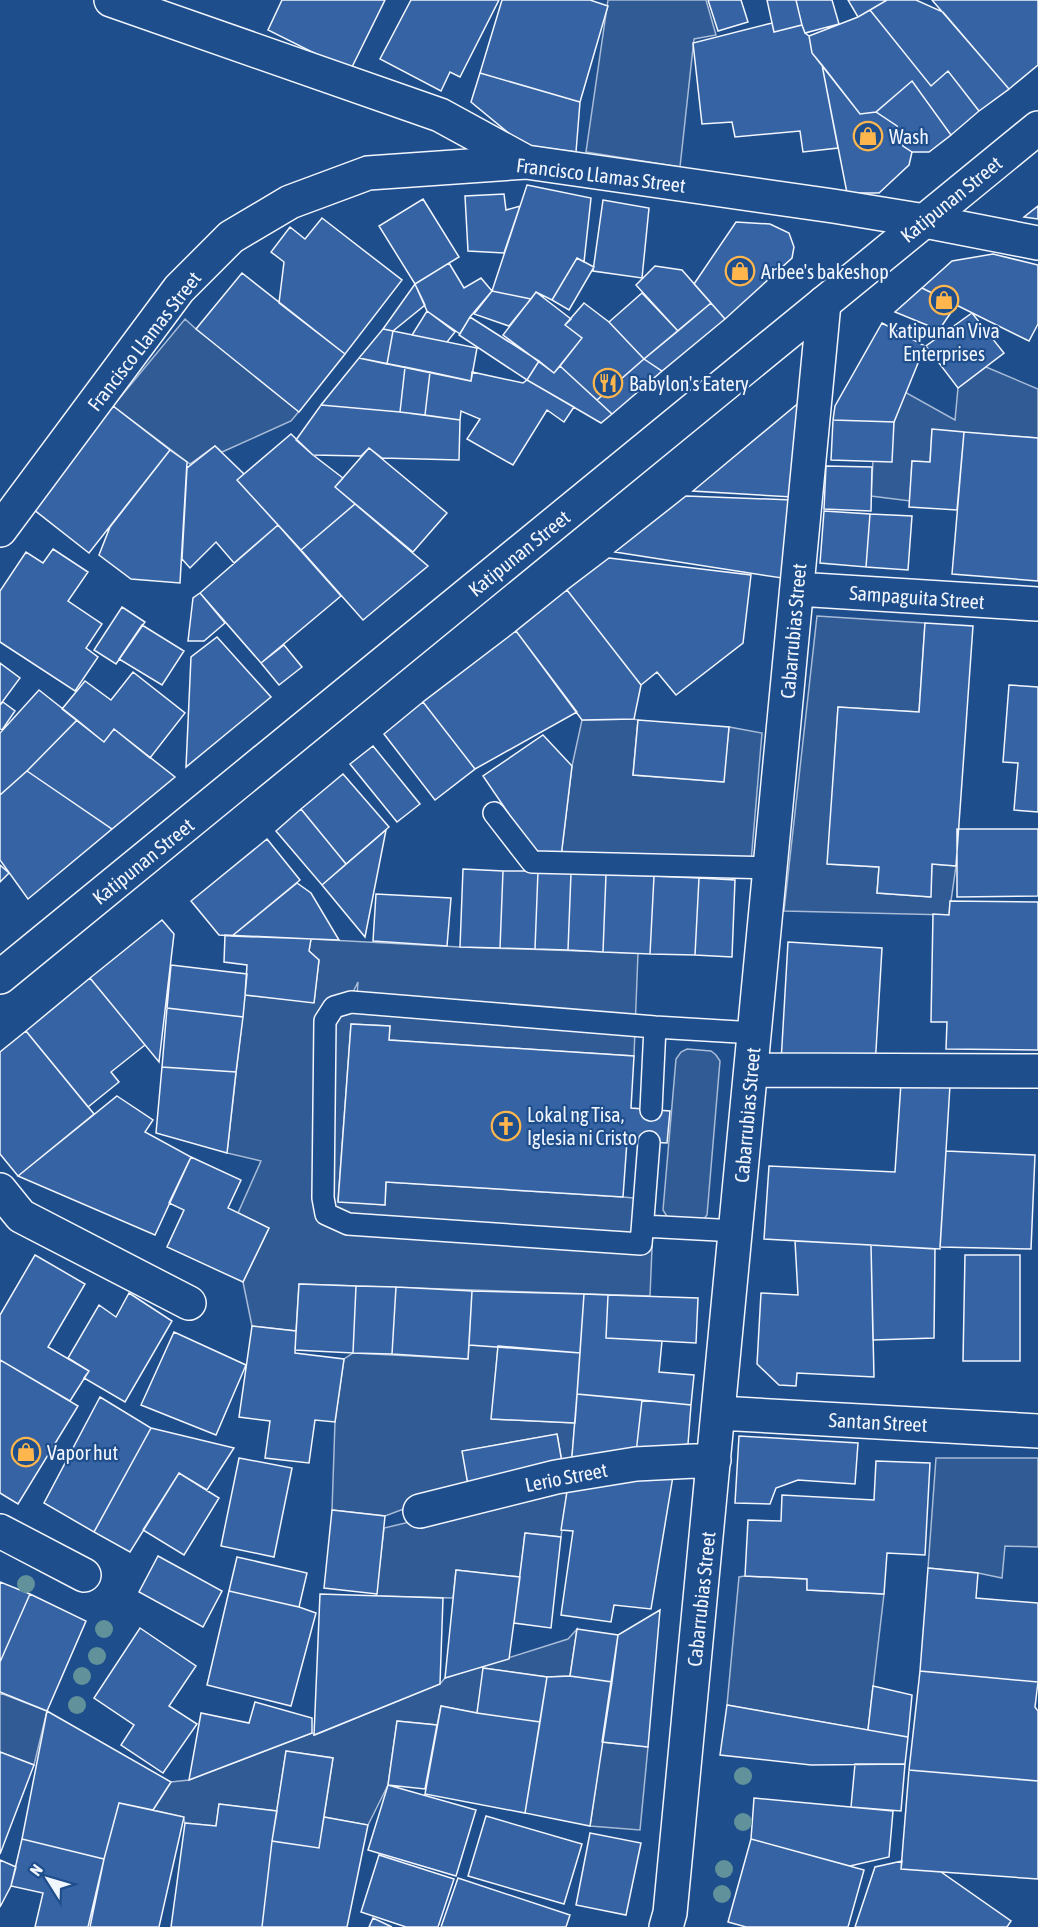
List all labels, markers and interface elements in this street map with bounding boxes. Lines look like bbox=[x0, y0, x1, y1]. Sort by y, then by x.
shop icon: Wash bbox=[852, 120, 884, 152]
place label: Wash bbox=[889, 125, 929, 148]
street label: Katipunan Street bbox=[896, 151, 1006, 247]
street label: Francisco Llamas Street bbox=[515, 153, 687, 197]
shop icon: Arbee's bakeshop bbox=[724, 255, 756, 287]
place label: Arbee's bakeshop bbox=[761, 260, 889, 283]
street label: Francisco Llamas Street bbox=[82, 267, 206, 415]
shop icon: Katipunan Viva Enterprises bbox=[928, 284, 960, 316]
place label: Katipunan Viva Enterprises bbox=[888, 319, 1000, 365]
restaurant icon: Babylon's Eatery bbox=[592, 367, 624, 399]
place label: Babylon's Eatery bbox=[629, 372, 749, 395]
street label: Katipunan Street bbox=[464, 505, 574, 601]
street label: Cabarrubias Street bbox=[776, 562, 810, 700]
street label: Sampaguita Street bbox=[849, 581, 986, 613]
street label: Katipunan Street bbox=[88, 813, 198, 909]
street label: Cabarrubias Street bbox=[730, 1046, 764, 1184]
place label: Lokal ng Tisa, Iglesia ni Cristo bbox=[527, 1103, 637, 1149]
church icon: Lokal ng Tisa, Iglesia ni Cristo bbox=[490, 1110, 522, 1142]
street label: Santan Street bbox=[828, 1408, 928, 1436]
shop icon: Vapor hut bbox=[10, 1436, 42, 1468]
place label: Vapor hut bbox=[47, 1441, 118, 1464]
street label: Lerio Street bbox=[523, 1458, 609, 1496]
street label: Cabarrubias Street bbox=[682, 1530, 720, 1668]
north arrow bbox=[18, 1849, 78, 1909]
text: N bbox=[26, 1861, 46, 1879]

